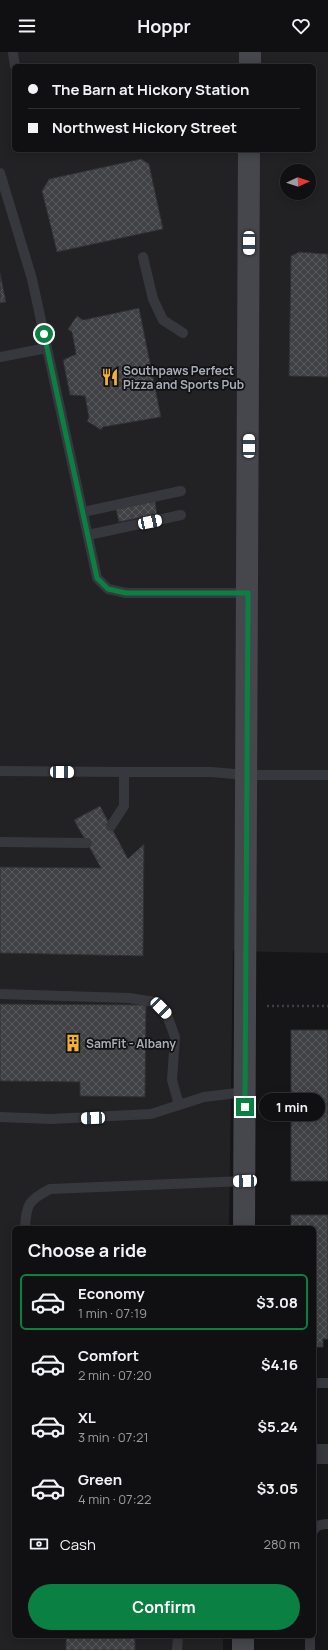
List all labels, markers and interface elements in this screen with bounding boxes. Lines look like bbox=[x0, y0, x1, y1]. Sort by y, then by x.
text: Hoppr bbox=[137, 14, 191, 38]
icon: menu bbox=[16, 15, 38, 37]
icon: heart bbox=[290, 15, 312, 37]
text: The Barn at Hickory Station bbox=[52, 79, 249, 100]
text: Northwest Hickory Street bbox=[52, 117, 237, 138]
north arrow bbox=[280, 164, 316, 200]
map controls bbox=[280, 164, 316, 200]
car bbox=[243, 231, 255, 255]
route start bbox=[35, 325, 53, 343]
place label: Southpaws Perfect Pizza and Sports Pub bbox=[123, 362, 244, 393]
restaurant icon: Southpaws Perfect Pizza and Sports Pub bbox=[100, 367, 120, 387]
car bbox=[243, 434, 255, 458]
car bbox=[137, 514, 163, 530]
car bbox=[50, 766, 74, 778]
car bbox=[148, 995, 174, 1021]
building icon: SamFit - Albany bbox=[63, 1033, 83, 1053]
place label: SamFit - Albany bbox=[86, 1035, 176, 1052]
callout: 1 min bbox=[259, 1093, 325, 1121]
route end bbox=[236, 1098, 254, 1116]
text: 1 min bbox=[276, 1098, 308, 1116]
car bbox=[81, 1112, 105, 1124]
car bbox=[233, 1175, 257, 1187]
text: Choose a ride bbox=[28, 1238, 147, 1262]
text: Economy bbox=[78, 1283, 145, 1304]
icon: car bbox=[30, 1284, 66, 1320]
text: $3.08 bbox=[256, 1292, 298, 1313]
text: 1 min · 07:19 bbox=[78, 1304, 147, 1322]
text: Comfort bbox=[78, 1345, 139, 1366]
icon: car bbox=[30, 1346, 66, 1382]
text: $4.16 bbox=[261, 1354, 298, 1375]
text: 2 min · 07:20 bbox=[78, 1366, 152, 1384]
text: XL bbox=[78, 1407, 96, 1428]
icon: car bbox=[30, 1408, 66, 1444]
text: $5.24 bbox=[257, 1416, 298, 1437]
text: 3 min · 07:21 bbox=[78, 1428, 149, 1446]
text: Green bbox=[78, 1469, 122, 1490]
icon: car bbox=[30, 1470, 66, 1506]
text: $3.05 bbox=[257, 1478, 298, 1499]
text: 4 min · 07:22 bbox=[78, 1490, 151, 1508]
icon: cash bbox=[28, 1533, 50, 1555]
text: Cash bbox=[60, 1534, 96, 1555]
text: 280 m bbox=[263, 1535, 300, 1553]
button: Confirm bbox=[28, 1584, 300, 1630]

